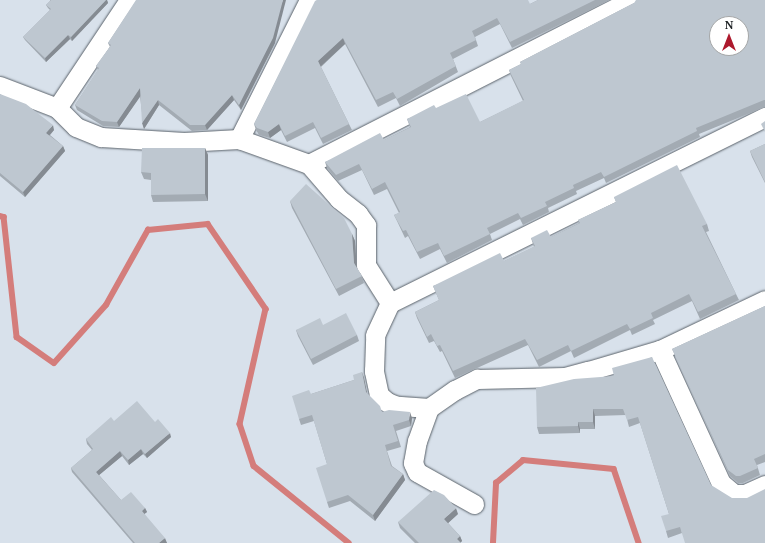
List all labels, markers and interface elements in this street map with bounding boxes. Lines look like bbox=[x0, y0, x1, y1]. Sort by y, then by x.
north arrow bbox=[709, 16, 749, 56]
text: N bbox=[725, 17, 733, 32]

